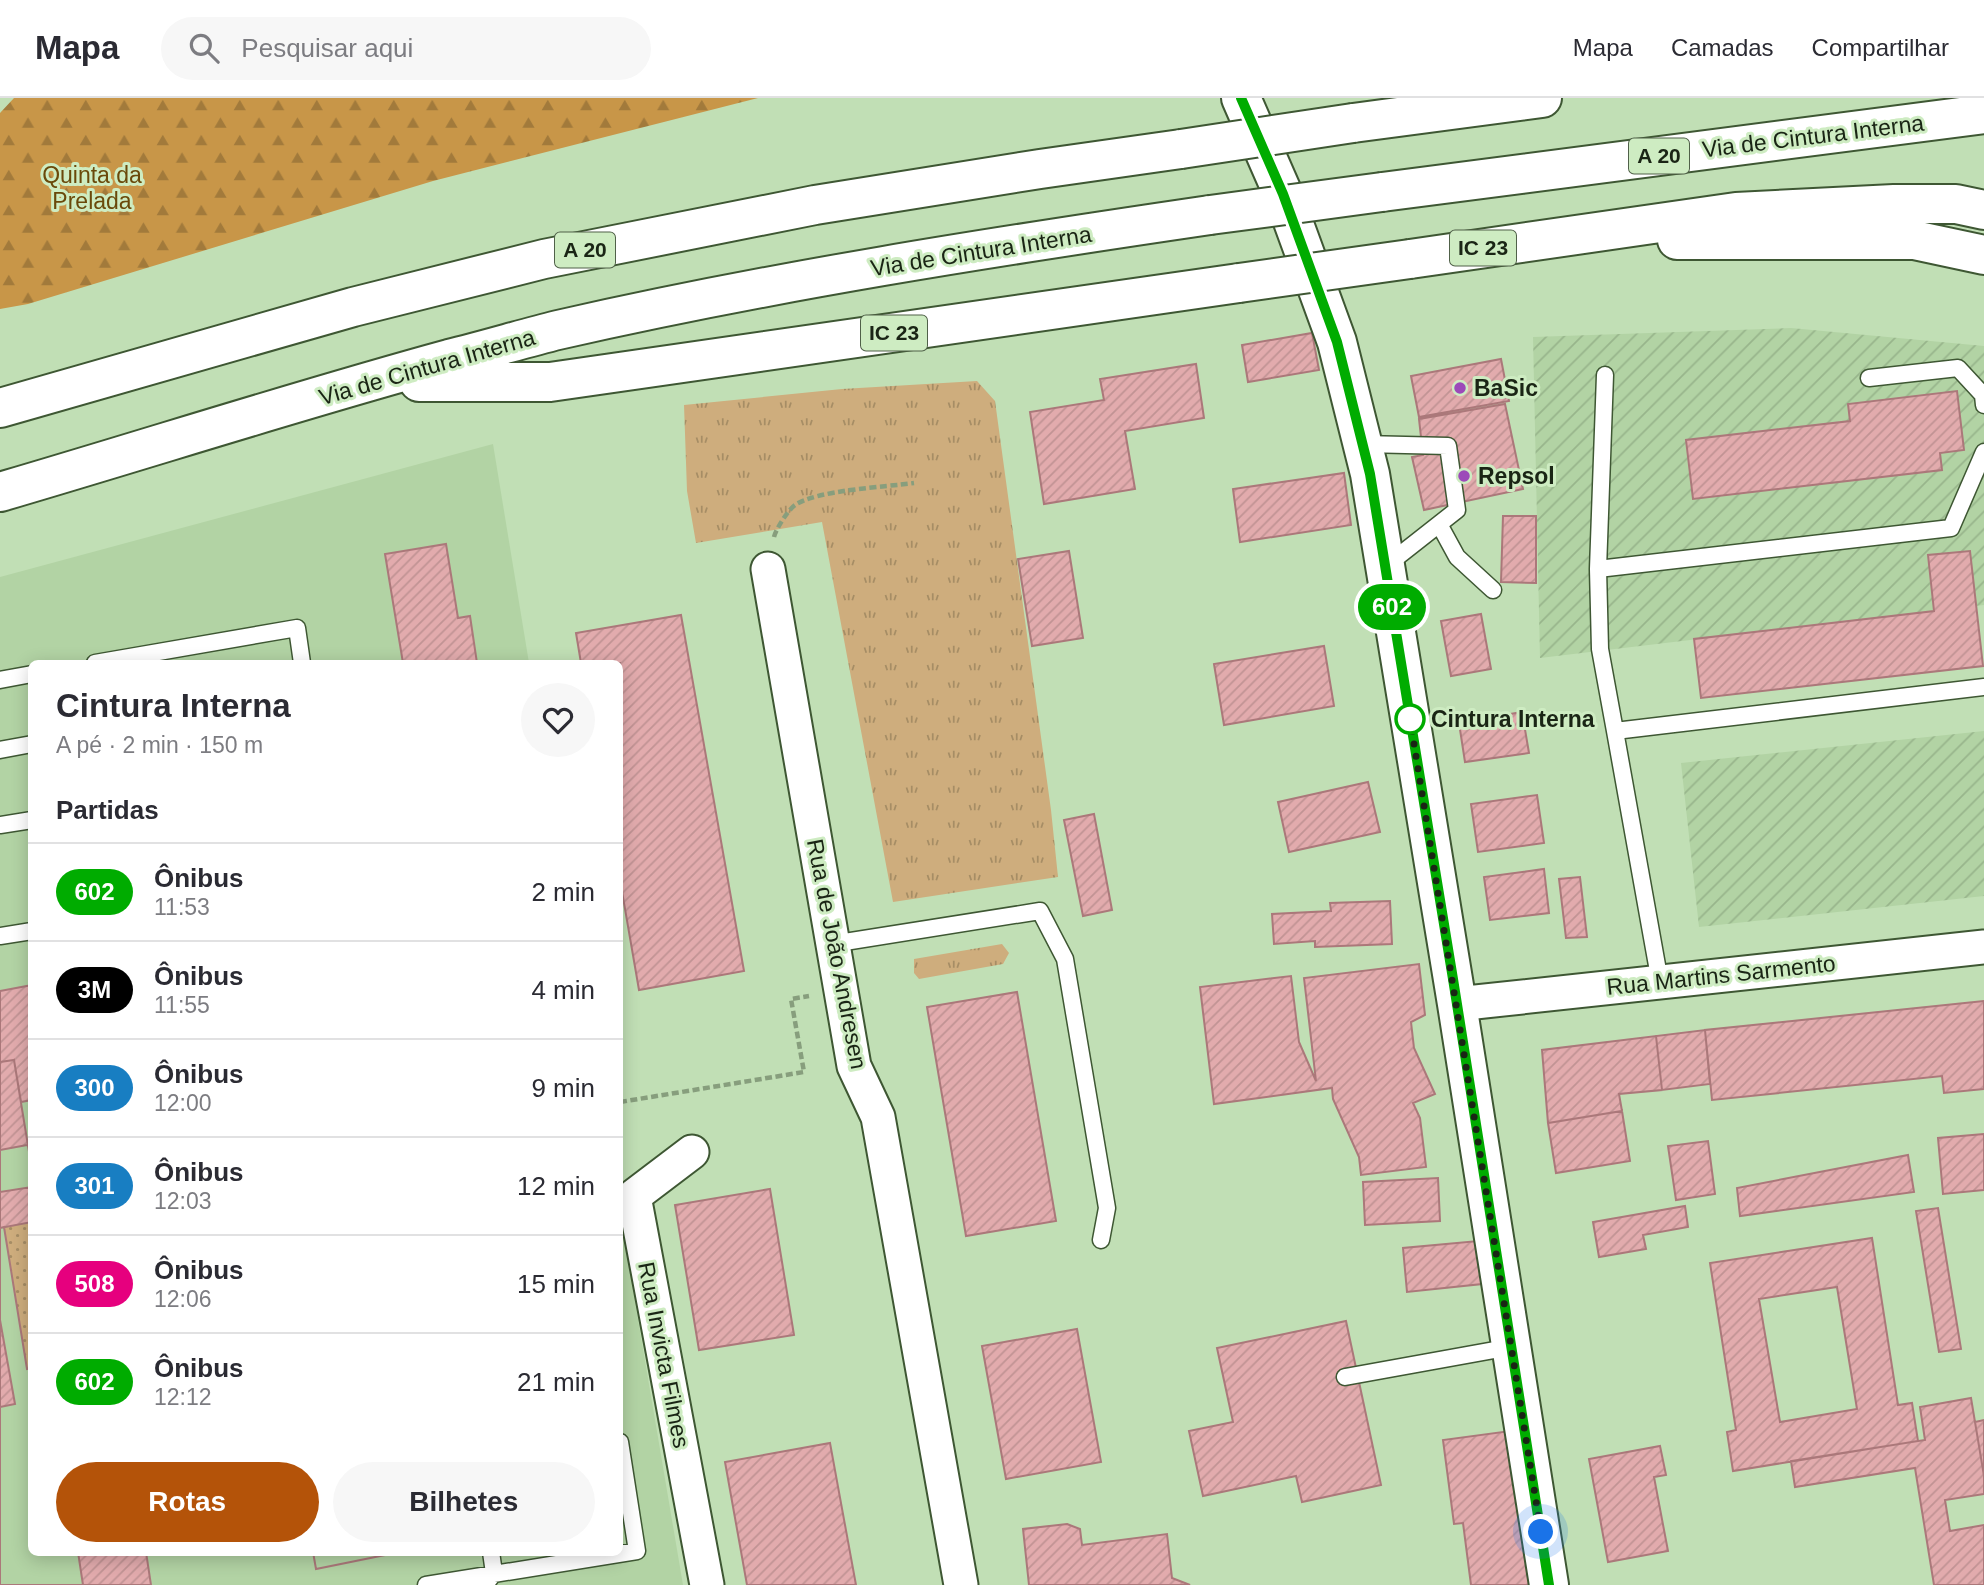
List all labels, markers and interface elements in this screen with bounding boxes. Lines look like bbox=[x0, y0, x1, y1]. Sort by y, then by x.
search box bbox=[161, 17, 651, 80]
text: Mapa bbox=[35, 29, 119, 66]
icon: search bbox=[185, 29, 223, 67]
text: Pesquisar aqui bbox=[241, 33, 413, 63]
text: Mapa bbox=[1573, 34, 1633, 61]
text: Camadas bbox=[1671, 34, 1774, 61]
text: Compartilhar bbox=[1812, 34, 1949, 61]
street label: Via de Cintura Interna bbox=[1701, 109, 1926, 163]
road number: A 20 bbox=[1629, 139, 1689, 174]
park label: Quinta da Prelada bbox=[42, 162, 142, 214]
street label: Via de Cintura Interna bbox=[869, 221, 1094, 281]
road number: IC 23 bbox=[1450, 230, 1516, 266]
road number: A 20 bbox=[555, 232, 615, 268]
road number: IC 23 bbox=[861, 316, 927, 350]
street label: Via de Cintura Interna bbox=[316, 324, 538, 410]
place label: BaSic bbox=[1474, 375, 1538, 401]
marker: BaSic bbox=[1452, 380, 1468, 396]
place label: Repsol bbox=[1478, 463, 1555, 489]
marker: Repsol bbox=[1456, 468, 1472, 484]
line badge: 602 bbox=[1352, 584, 1432, 630]
text: 602 bbox=[1372, 593, 1412, 620]
button: heart bbox=[521, 683, 595, 757]
text: Cintura Interna bbox=[56, 687, 291, 724]
marker: Cintura Interna bbox=[1395, 704, 1425, 734]
place label: Cintura Interna bbox=[1431, 706, 1595, 732]
text: A pé · 2 min · 150 m bbox=[56, 732, 263, 758]
text: Partidas bbox=[56, 795, 159, 825]
street label: Rua de João Andresen bbox=[802, 837, 872, 1071]
text: Ônibus bbox=[154, 863, 244, 893]
text: 2 min bbox=[531, 877, 595, 907]
text: 602 bbox=[74, 878, 115, 905]
text: 11:53 bbox=[154, 894, 210, 920]
street label: Rua Martins Sarmento bbox=[1605, 950, 1837, 1000]
text: Ônibus bbox=[154, 961, 244, 991]
text: 4 min bbox=[531, 975, 595, 1005]
text: 3M bbox=[78, 976, 111, 1003]
text: 11:55 bbox=[154, 992, 210, 1018]
text: Ônibus bbox=[154, 1059, 244, 1089]
text: 9 min bbox=[531, 1073, 595, 1103]
text: 300 bbox=[74, 1074, 115, 1101]
text: 12:00 bbox=[154, 1090, 212, 1116]
text: Ônibus bbox=[154, 1157, 244, 1187]
text: 12 min bbox=[517, 1171, 595, 1201]
text: 301 bbox=[74, 1172, 115, 1199]
text: 12:03 bbox=[154, 1188, 212, 1214]
text: Ônibus bbox=[154, 1255, 244, 1285]
street label: Rua Invicta Filmes bbox=[633, 1260, 695, 1450]
text: 15 min bbox=[517, 1269, 595, 1299]
text: 508 bbox=[74, 1270, 115, 1297]
text: 12:06 bbox=[154, 1286, 212, 1312]
text: Ônibus bbox=[154, 1353, 244, 1383]
text: 21 min bbox=[517, 1367, 595, 1397]
text: 602 bbox=[74, 1368, 115, 1395]
text: 12:12 bbox=[154, 1384, 212, 1410]
button: Rotas bbox=[56, 1462, 319, 1542]
button: Bilhetes bbox=[333, 1462, 595, 1542]
your location bbox=[1523, 1514, 1558, 1549]

